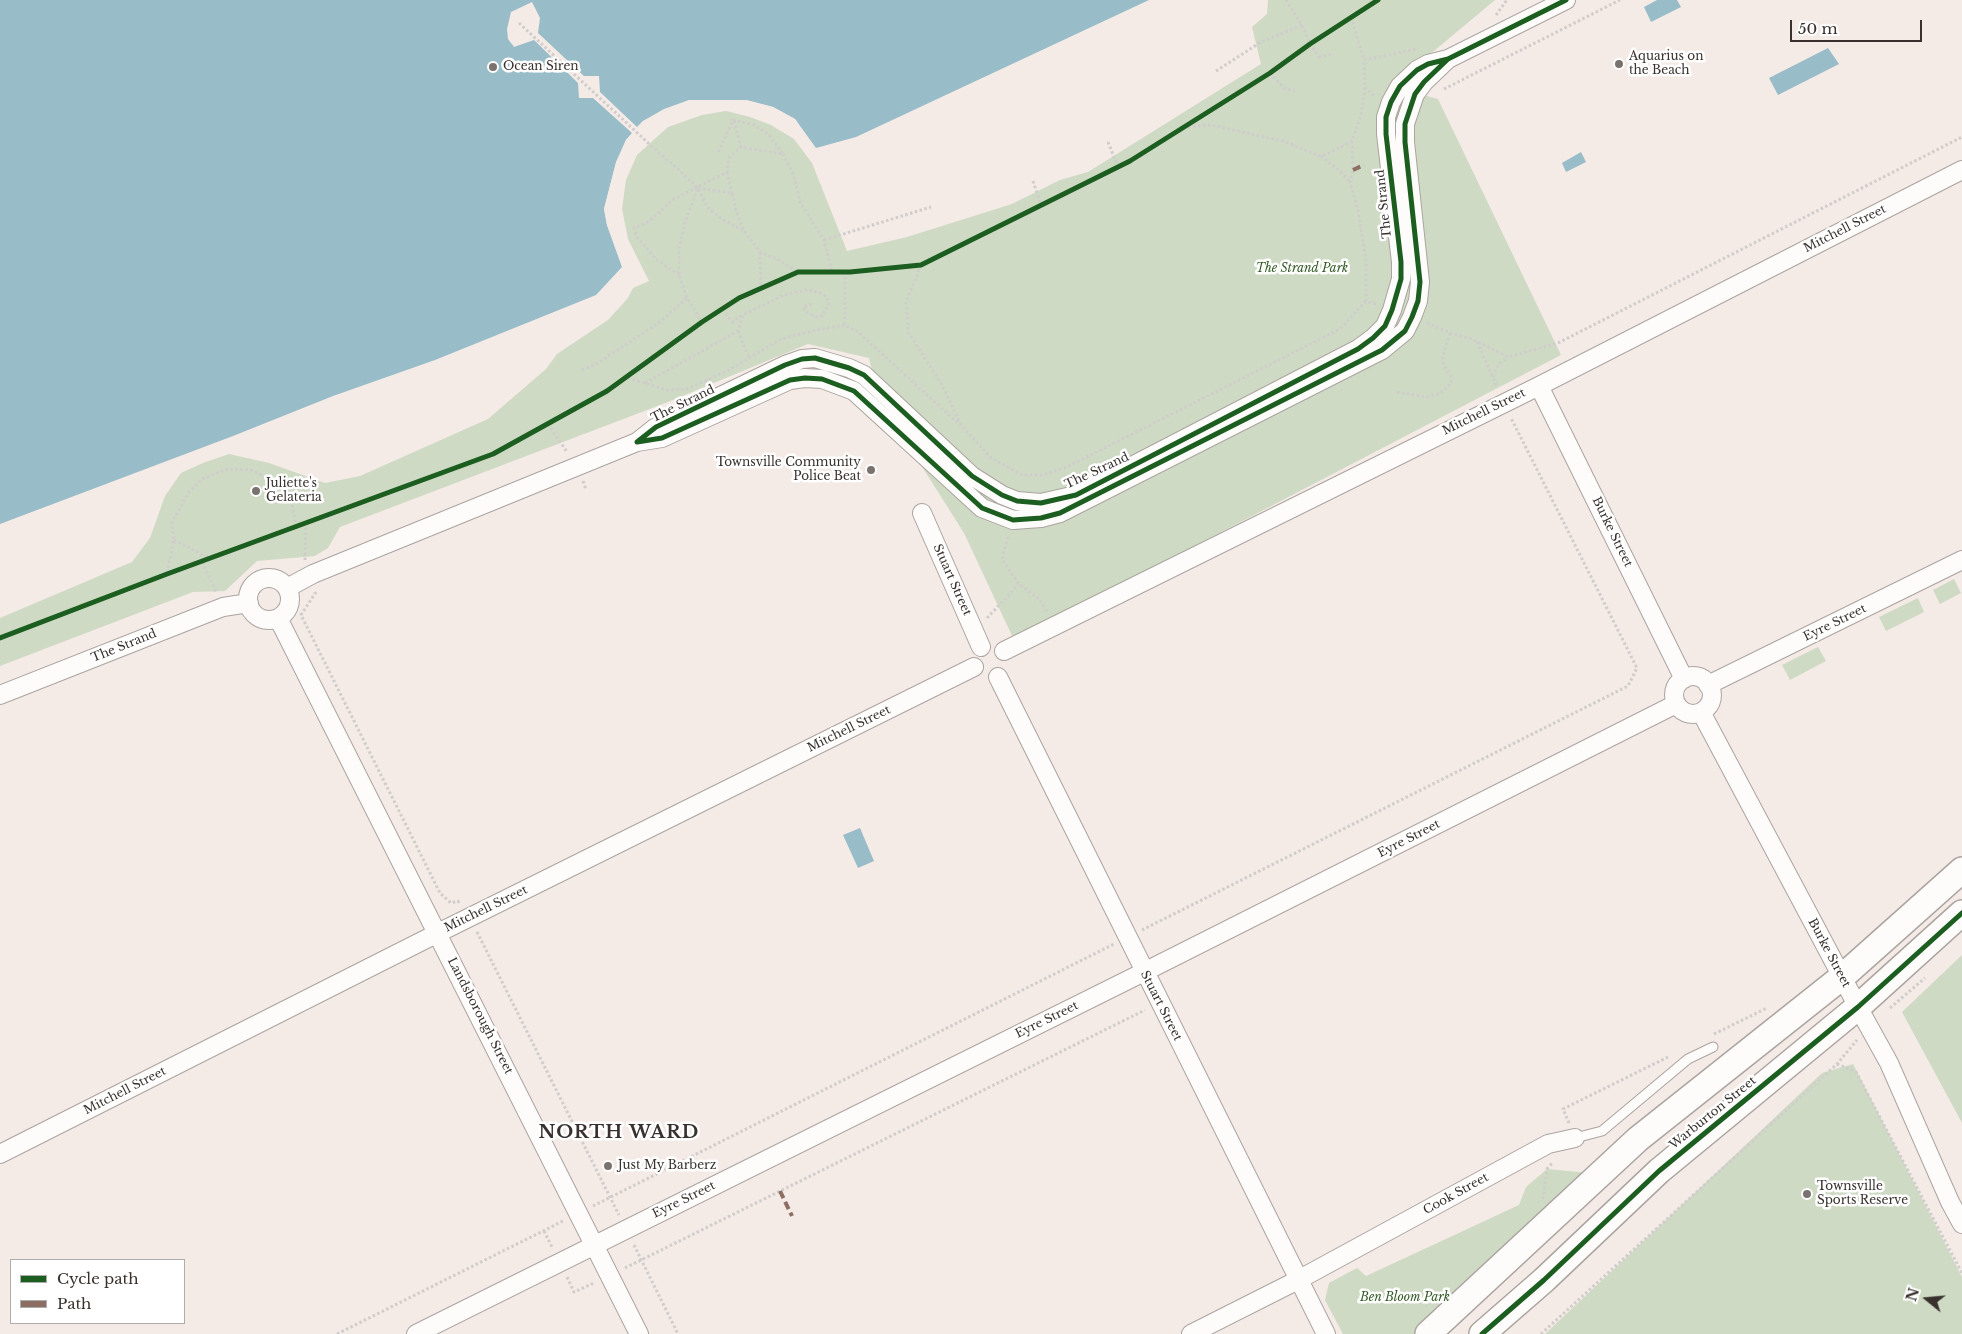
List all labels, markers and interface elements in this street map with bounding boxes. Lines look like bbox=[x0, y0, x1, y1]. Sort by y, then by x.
scale bar bbox=[1792, 10, 1924, 42]
text: 50 m bbox=[1798, 19, 1838, 38]
place label: Aquarius on the Beach bbox=[1629, 50, 1703, 78]
marker: Aquarius on the Beach bbox=[1613, 58, 1625, 70]
place label: Ocean Siren bbox=[503, 60, 579, 74]
marker: Ocean Siren bbox=[487, 61, 499, 73]
street label: The Strand bbox=[1373, 169, 1395, 239]
street label: Mitchell Street bbox=[1801, 202, 1889, 256]
park label: The Strand Park bbox=[1256, 262, 1348, 276]
street label: The Strand bbox=[649, 382, 717, 426]
street label: Mitchell Street bbox=[1440, 386, 1528, 438]
street label: The Strand bbox=[1063, 450, 1131, 492]
place label: Townsville Community Police Beat bbox=[716, 456, 861, 484]
marker: Townsville Community Police Beat bbox=[865, 464, 877, 476]
place label: Juliette's Gelateria bbox=[266, 477, 322, 505]
marker: Juliette's Gelateria bbox=[250, 485, 262, 497]
street label: Burke Street bbox=[1589, 495, 1635, 569]
street label: Stuart Street bbox=[930, 542, 974, 618]
street label: Eyre Street bbox=[1801, 602, 1869, 644]
street label: The Strand bbox=[89, 626, 159, 666]
street label: Mitchell Street bbox=[805, 703, 893, 755]
street label: Eyre Street bbox=[1375, 817, 1443, 861]
street label: Mitchell Street bbox=[442, 883, 530, 935]
street label: Burke Street bbox=[1805, 916, 1853, 990]
street label: Landsborough Street bbox=[444, 955, 516, 1077]
street label: Stuart Street bbox=[1137, 969, 1185, 1043]
street label: Eyre Street bbox=[1013, 999, 1081, 1041]
street label: Mitchell Street bbox=[81, 1064, 169, 1118]
street label: Warburton Street bbox=[1667, 1074, 1759, 1152]
district label: NORTH WARD bbox=[537, 1122, 701, 1144]
place label: Just My Barberz bbox=[618, 1159, 716, 1173]
marker: Just My Barberz bbox=[602, 1160, 614, 1172]
street label: Cook Street bbox=[1421, 1170, 1491, 1218]
street label: Eyre Street bbox=[650, 1179, 718, 1221]
place label: Townsville Sports Reserve bbox=[1817, 1180, 1908, 1208]
marker: Townsville Sports Reserve bbox=[1801, 1188, 1813, 1200]
legend bbox=[10, 1259, 185, 1324]
text: Cycle path bbox=[57, 1269, 139, 1288]
north arrow bbox=[1902, 1274, 1952, 1324]
text: N bbox=[1902, 1286, 1923, 1304]
park label: Ben Bloom Park bbox=[1360, 1291, 1450, 1305]
text: Path bbox=[57, 1294, 91, 1313]

